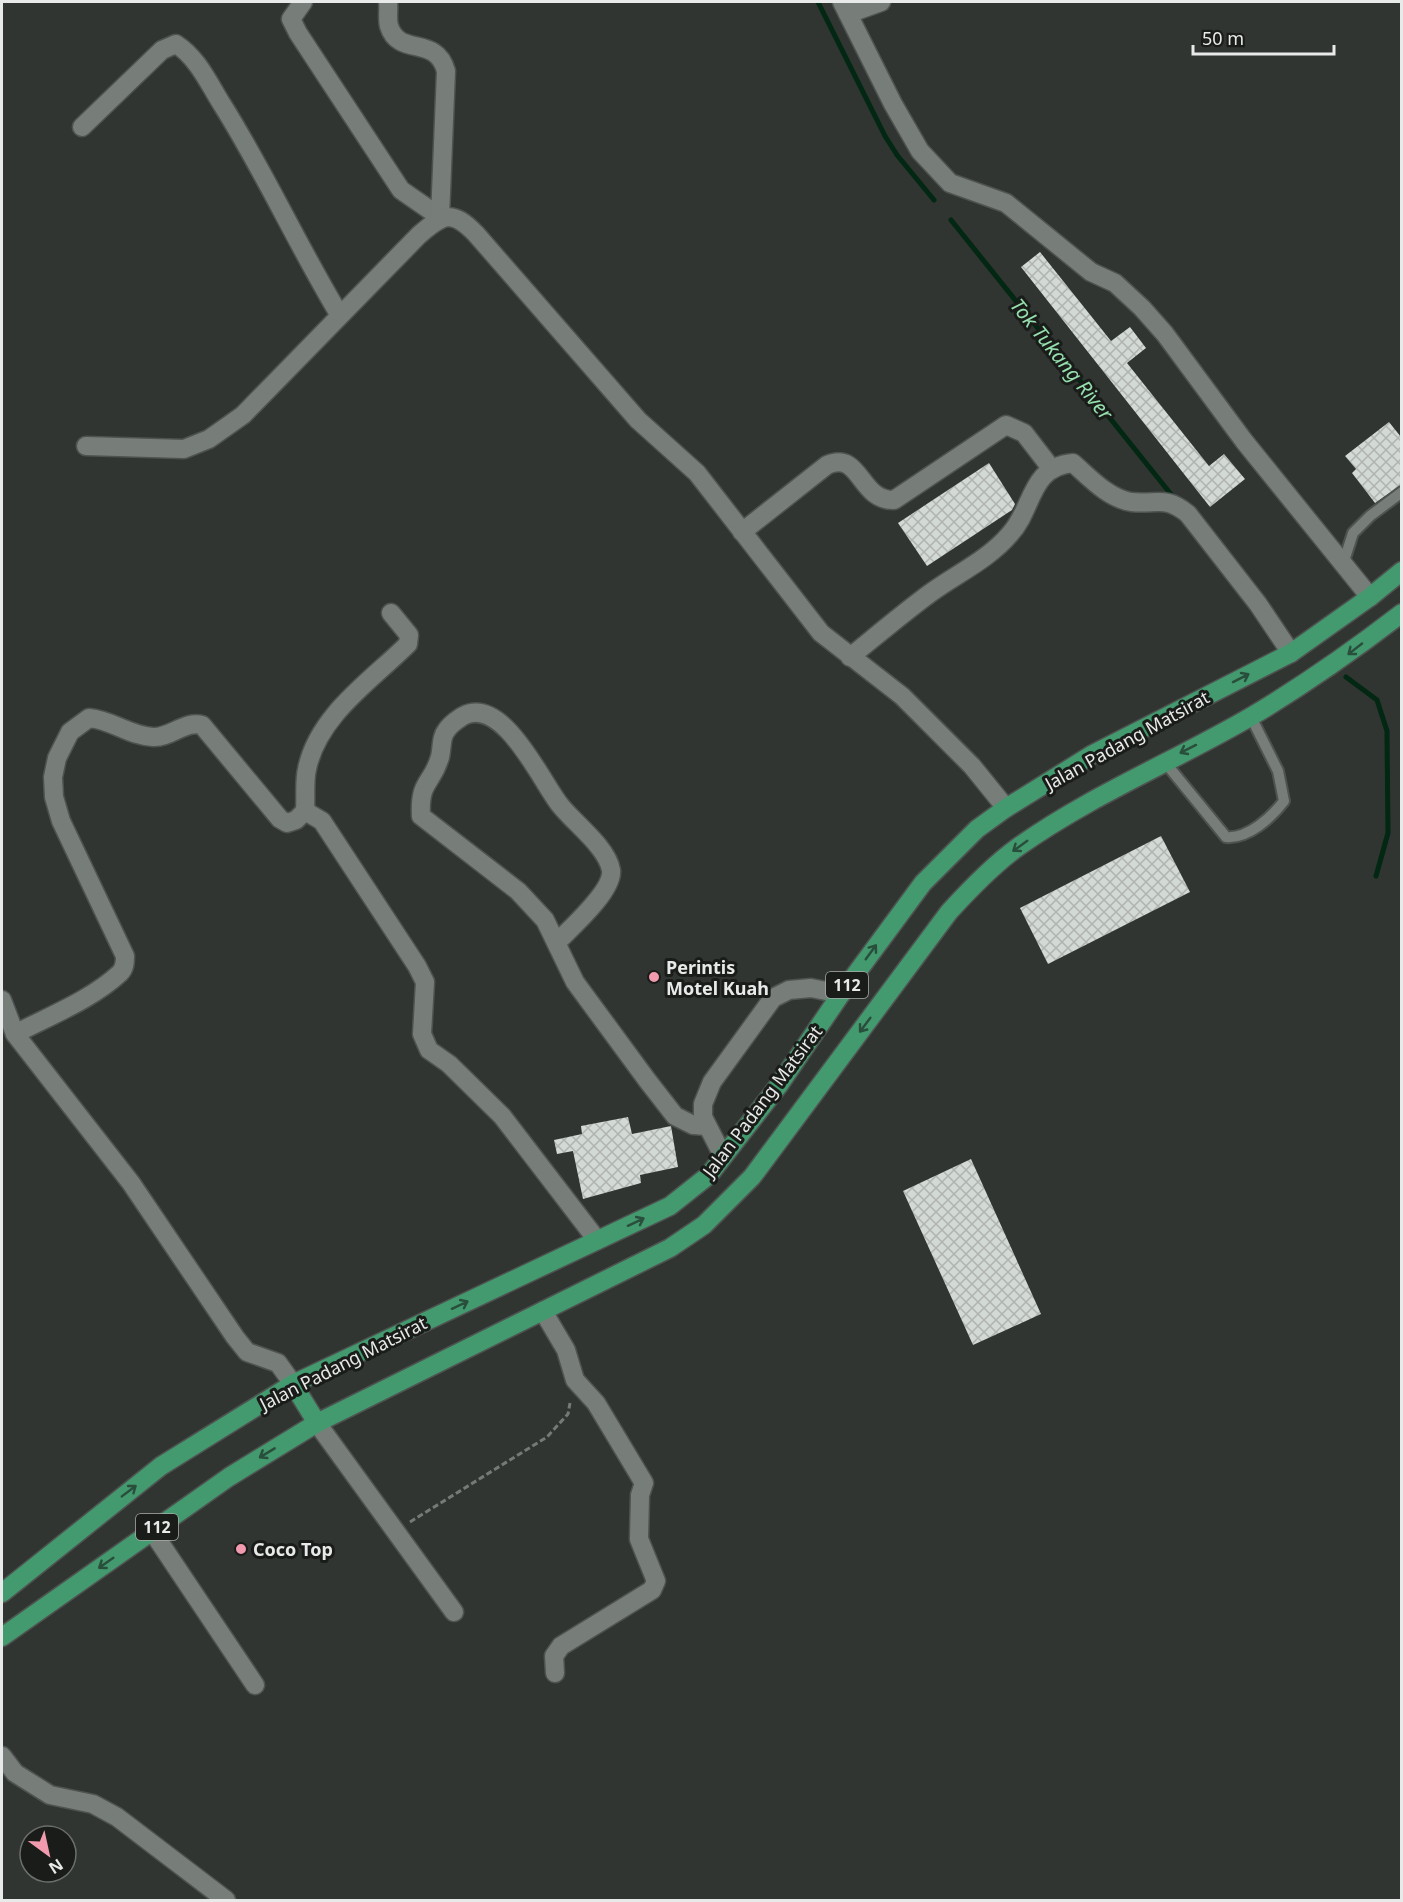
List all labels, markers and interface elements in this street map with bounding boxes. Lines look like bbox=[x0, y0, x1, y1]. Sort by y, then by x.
scale bar bbox=[1193, 18, 1334, 56]
text: 50 m bbox=[1202, 26, 1244, 50]
water label: Tok Tukang River bbox=[1005, 293, 1120, 426]
one-way arrow bbox=[1348, 643, 1364, 656]
one-way arrow bbox=[1232, 672, 1250, 683]
street label: Jalan Padang Matsirat bbox=[1039, 685, 1214, 796]
one-way arrow bbox=[1180, 744, 1198, 755]
one-way arrow bbox=[1012, 840, 1028, 853]
one-way arrow bbox=[865, 945, 877, 961]
place label: Perintis Motel Kuah bbox=[666, 955, 769, 1000]
marker: Perintis Motel Kuah bbox=[647, 970, 661, 984]
road number: 112 bbox=[826, 972, 868, 998]
one-way arrow bbox=[859, 1016, 872, 1032]
street label: Jalan Padang Matsirat bbox=[696, 1020, 827, 1183]
one-way arrow bbox=[627, 1215, 645, 1227]
one-way arrow bbox=[450, 1299, 468, 1311]
street label: Jalan Padang Matsirat bbox=[254, 1310, 431, 1416]
one-way arrow bbox=[259, 1448, 276, 1460]
one-way arrow bbox=[120, 1484, 136, 1497]
road number: 112 bbox=[136, 1514, 178, 1540]
place label: Coco Top bbox=[253, 1537, 333, 1561]
marker: Coco Top bbox=[234, 1542, 248, 1556]
one-way arrow bbox=[98, 1557, 114, 1569]
north arrow bbox=[18, 1824, 78, 1884]
text: N bbox=[45, 1854, 68, 1879]

